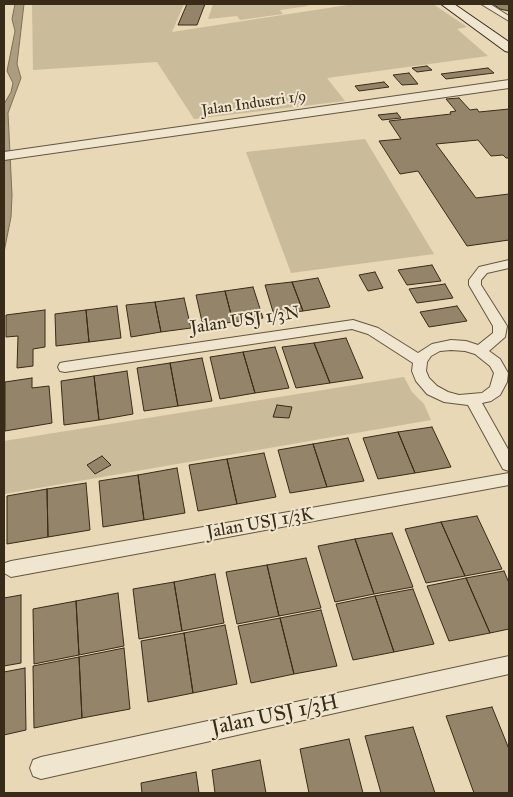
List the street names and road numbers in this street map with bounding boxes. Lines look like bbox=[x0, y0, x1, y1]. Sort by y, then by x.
street label: Jalan Industri 1/9 bbox=[200, 88, 308, 120]
street label: Jalan USJ 1/3N bbox=[189, 303, 301, 339]
street label: Jalan USJ 1/3K bbox=[205, 504, 315, 544]
street label: Jalan USJ 1/3H bbox=[209, 690, 341, 742]

